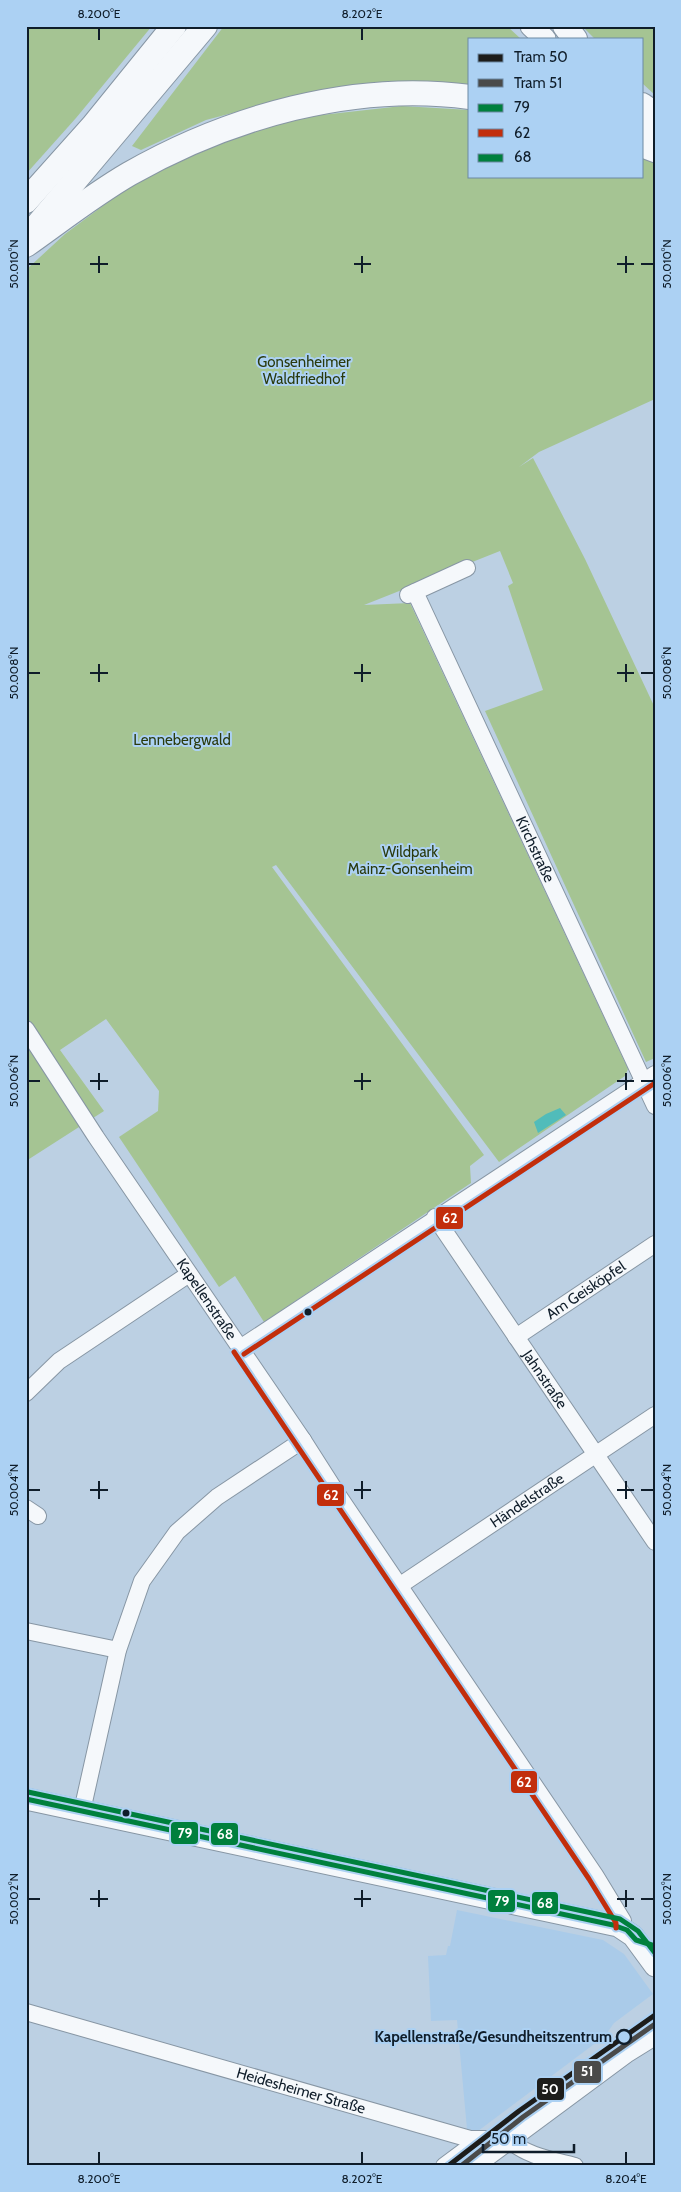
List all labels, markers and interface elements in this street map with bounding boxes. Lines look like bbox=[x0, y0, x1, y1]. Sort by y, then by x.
text: 8.200°E bbox=[78, 6, 121, 21]
text: 8.202°E bbox=[342, 6, 383, 21]
legend bbox=[468, 38, 644, 178]
text: Tram 50 bbox=[514, 48, 568, 66]
text: Tram 51 bbox=[514, 74, 562, 92]
text: 79 bbox=[514, 98, 530, 116]
text: 62 bbox=[514, 124, 531, 142]
text: 68 bbox=[514, 148, 532, 166]
text: 50.010°N bbox=[6, 239, 21, 289]
text: 50.010°N bbox=[659, 239, 674, 289]
park label: Gonsenheimer Waldfriedhof bbox=[257, 353, 351, 388]
text: 50.008°N bbox=[6, 647, 21, 699]
text: 50.008°N bbox=[659, 647, 674, 699]
park label: Lennebergwald bbox=[133, 731, 231, 749]
street label: Kirchstraße bbox=[512, 813, 558, 886]
park label: Wildpark Mainz-Gonsenheim bbox=[347, 843, 473, 878]
text: 50.006°N bbox=[6, 1055, 21, 1107]
text: 50.006°N bbox=[659, 1055, 674, 1107]
line badge: 62 bbox=[435, 1206, 464, 1230]
text: 62 bbox=[442, 1209, 458, 1227]
street label: Kapellenstraße bbox=[173, 1255, 241, 1343]
street label: Am Geisköpfel bbox=[543, 1257, 629, 1323]
unlabelled marker bbox=[303, 1307, 313, 1317]
street label: Jahnstraße bbox=[518, 1346, 571, 1412]
text: 50.004°N bbox=[6, 1464, 21, 1516]
text: 50.004°N bbox=[659, 1464, 674, 1516]
street label: Händelstraße bbox=[487, 1469, 568, 1532]
line badge: 62 bbox=[316, 1483, 345, 1507]
text: 62 bbox=[323, 1486, 339, 1504]
line badge: 62 bbox=[510, 1770, 538, 1794]
text: 62 bbox=[516, 1773, 532, 1791]
unlabelled marker bbox=[121, 1808, 131, 1818]
line badge: 79 bbox=[170, 1821, 199, 1845]
line badge: 68 bbox=[210, 1822, 239, 1846]
text: 79 bbox=[177, 1824, 193, 1842]
text: 68 bbox=[217, 1825, 233, 1843]
text: 50.002°N bbox=[6, 1873, 21, 1925]
text: 50.002°N bbox=[659, 1873, 674, 1925]
line badge: 79 bbox=[487, 1889, 516, 1913]
line badge: 68 bbox=[531, 1891, 559, 1915]
text: 79 bbox=[494, 1892, 510, 1910]
text: 68 bbox=[537, 1894, 553, 1912]
place label: Kapellenstraße/Gesundheitszentrum bbox=[374, 2028, 612, 2046]
marker: Kapellenstraße/Gesundheitszentrum bbox=[616, 2029, 632, 2045]
line badge: 51 bbox=[573, 2060, 602, 2084]
text: 51 bbox=[581, 2062, 593, 2080]
street label: Heidesheimer Straße bbox=[234, 2064, 368, 2118]
line badge: 50 bbox=[536, 2077, 565, 2101]
text: 50 bbox=[541, 2080, 559, 2098]
scale bar bbox=[483, 2122, 575, 2154]
text: 50 m bbox=[491, 2130, 526, 2148]
text: 8.200°E bbox=[78, 2171, 121, 2186]
text: 8.202°E bbox=[342, 2171, 383, 2186]
text: 8.204°E bbox=[605, 2171, 647, 2186]

